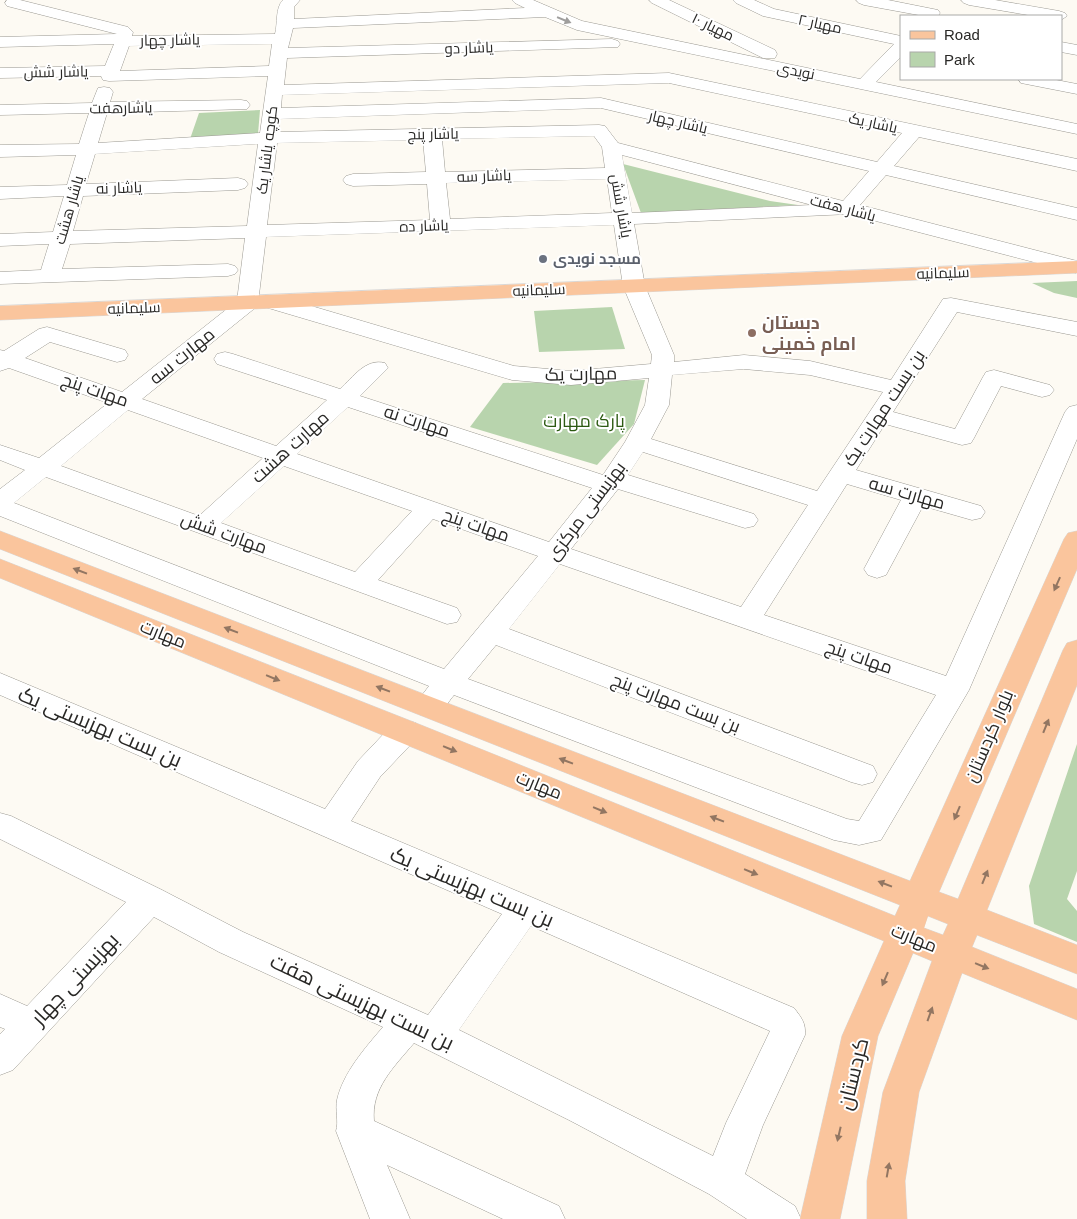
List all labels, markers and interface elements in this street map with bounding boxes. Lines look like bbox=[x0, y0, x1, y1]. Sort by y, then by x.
street label: مهیار ۱۰ bbox=[688, 9, 737, 46]
street label: مهیار ۲ bbox=[796, 11, 844, 38]
legend bbox=[900, 15, 1062, 80]
one-way arrow bbox=[557, 16, 572, 24]
text: Road bbox=[944, 26, 980, 43]
street label: یاشار چهار bbox=[139, 30, 200, 51]
street label: یاشار دو bbox=[444, 38, 494, 58]
text: Park bbox=[944, 51, 975, 68]
street label: نویدی bbox=[775, 59, 816, 84]
street label: یاشار شش bbox=[24, 62, 88, 83]
street label: یاشارهفت bbox=[89, 98, 153, 118]
street label: کوچه یاشار یک bbox=[253, 105, 282, 195]
street label: یاشار چهار bbox=[646, 106, 709, 138]
street label: یاشار یک bbox=[847, 109, 899, 137]
street label: یاشار پنج bbox=[407, 125, 459, 145]
street label: یاشار سه bbox=[456, 166, 512, 186]
street label: یاشار شش bbox=[606, 173, 635, 239]
street label: یاشار هشت bbox=[51, 174, 87, 246]
street label: یاشار نه bbox=[96, 178, 142, 198]
street label: یاشار هفت bbox=[808, 191, 878, 225]
street label: یاشار ده bbox=[399, 216, 449, 236]
place label: مسجد نویدی bbox=[553, 250, 641, 268]
marker: مسجد نویدی bbox=[537, 253, 549, 265]
street label: سلیمانیه bbox=[916, 263, 970, 282]
street label: سلیمانیه bbox=[512, 280, 566, 299]
street label: سلیمانیه bbox=[107, 298, 161, 317]
place label: دبستان امام خمینی bbox=[762, 313, 856, 356]
street label: مهارت سه bbox=[145, 324, 219, 389]
marker: دبستان امام خمینی bbox=[746, 327, 758, 339]
street label: بن بست مهارت یک bbox=[839, 346, 930, 470]
street label: مهارت یک bbox=[545, 363, 617, 386]
street label: مهات پنج bbox=[58, 369, 131, 413]
street label: مهارت نه bbox=[381, 401, 452, 442]
street label: مهارت هشت bbox=[247, 407, 333, 488]
park label: پارک مهارت bbox=[543, 411, 625, 433]
street label: بهزیستی مرکزی bbox=[542, 458, 630, 565]
street label: مهارت سه bbox=[866, 473, 947, 514]
street label: مهات پنج bbox=[439, 504, 512, 548]
street label: مهارت شش bbox=[178, 508, 270, 559]
one-way arrow bbox=[72, 567, 87, 575]
one-way arrow bbox=[1053, 577, 1061, 591]
street label: مهارت bbox=[137, 616, 189, 653]
one-way arrow bbox=[224, 626, 239, 633]
street label: مهات پنج bbox=[822, 636, 895, 680]
street label: بن بست مهارت پنج bbox=[608, 669, 743, 739]
one-way arrow bbox=[266, 674, 280, 682]
street label: بن بست بهزیستی یک bbox=[14, 682, 185, 773]
one-way arrow bbox=[376, 685, 390, 693]
street label: بلوار کردستان bbox=[961, 687, 1018, 785]
one-way arrow bbox=[1042, 718, 1050, 733]
one-way arrow bbox=[443, 745, 458, 753]
one-way arrow bbox=[559, 756, 573, 764]
street label: مهارت bbox=[513, 767, 565, 804]
one-way arrow bbox=[952, 806, 960, 820]
one-way arrow bbox=[593, 807, 607, 815]
one-way arrow bbox=[709, 815, 724, 823]
street label: بن بست بهزیستی یک bbox=[386, 842, 557, 933]
one-way arrow bbox=[744, 868, 758, 876]
one-way arrow bbox=[981, 869, 989, 884]
one-way arrow bbox=[877, 880, 892, 888]
street label: مهارت bbox=[888, 920, 940, 957]
street label: بهزیستی چهار bbox=[26, 928, 125, 1032]
street label: بن بست بهزیستی هفت bbox=[266, 949, 458, 1056]
one-way arrow bbox=[975, 963, 989, 971]
one-way arrow bbox=[880, 972, 888, 986]
one-way arrow bbox=[926, 1006, 934, 1021]
street label: کردستان bbox=[832, 1036, 874, 1113]
one-way arrow bbox=[835, 1126, 843, 1141]
one-way arrow bbox=[884, 1162, 892, 1178]

